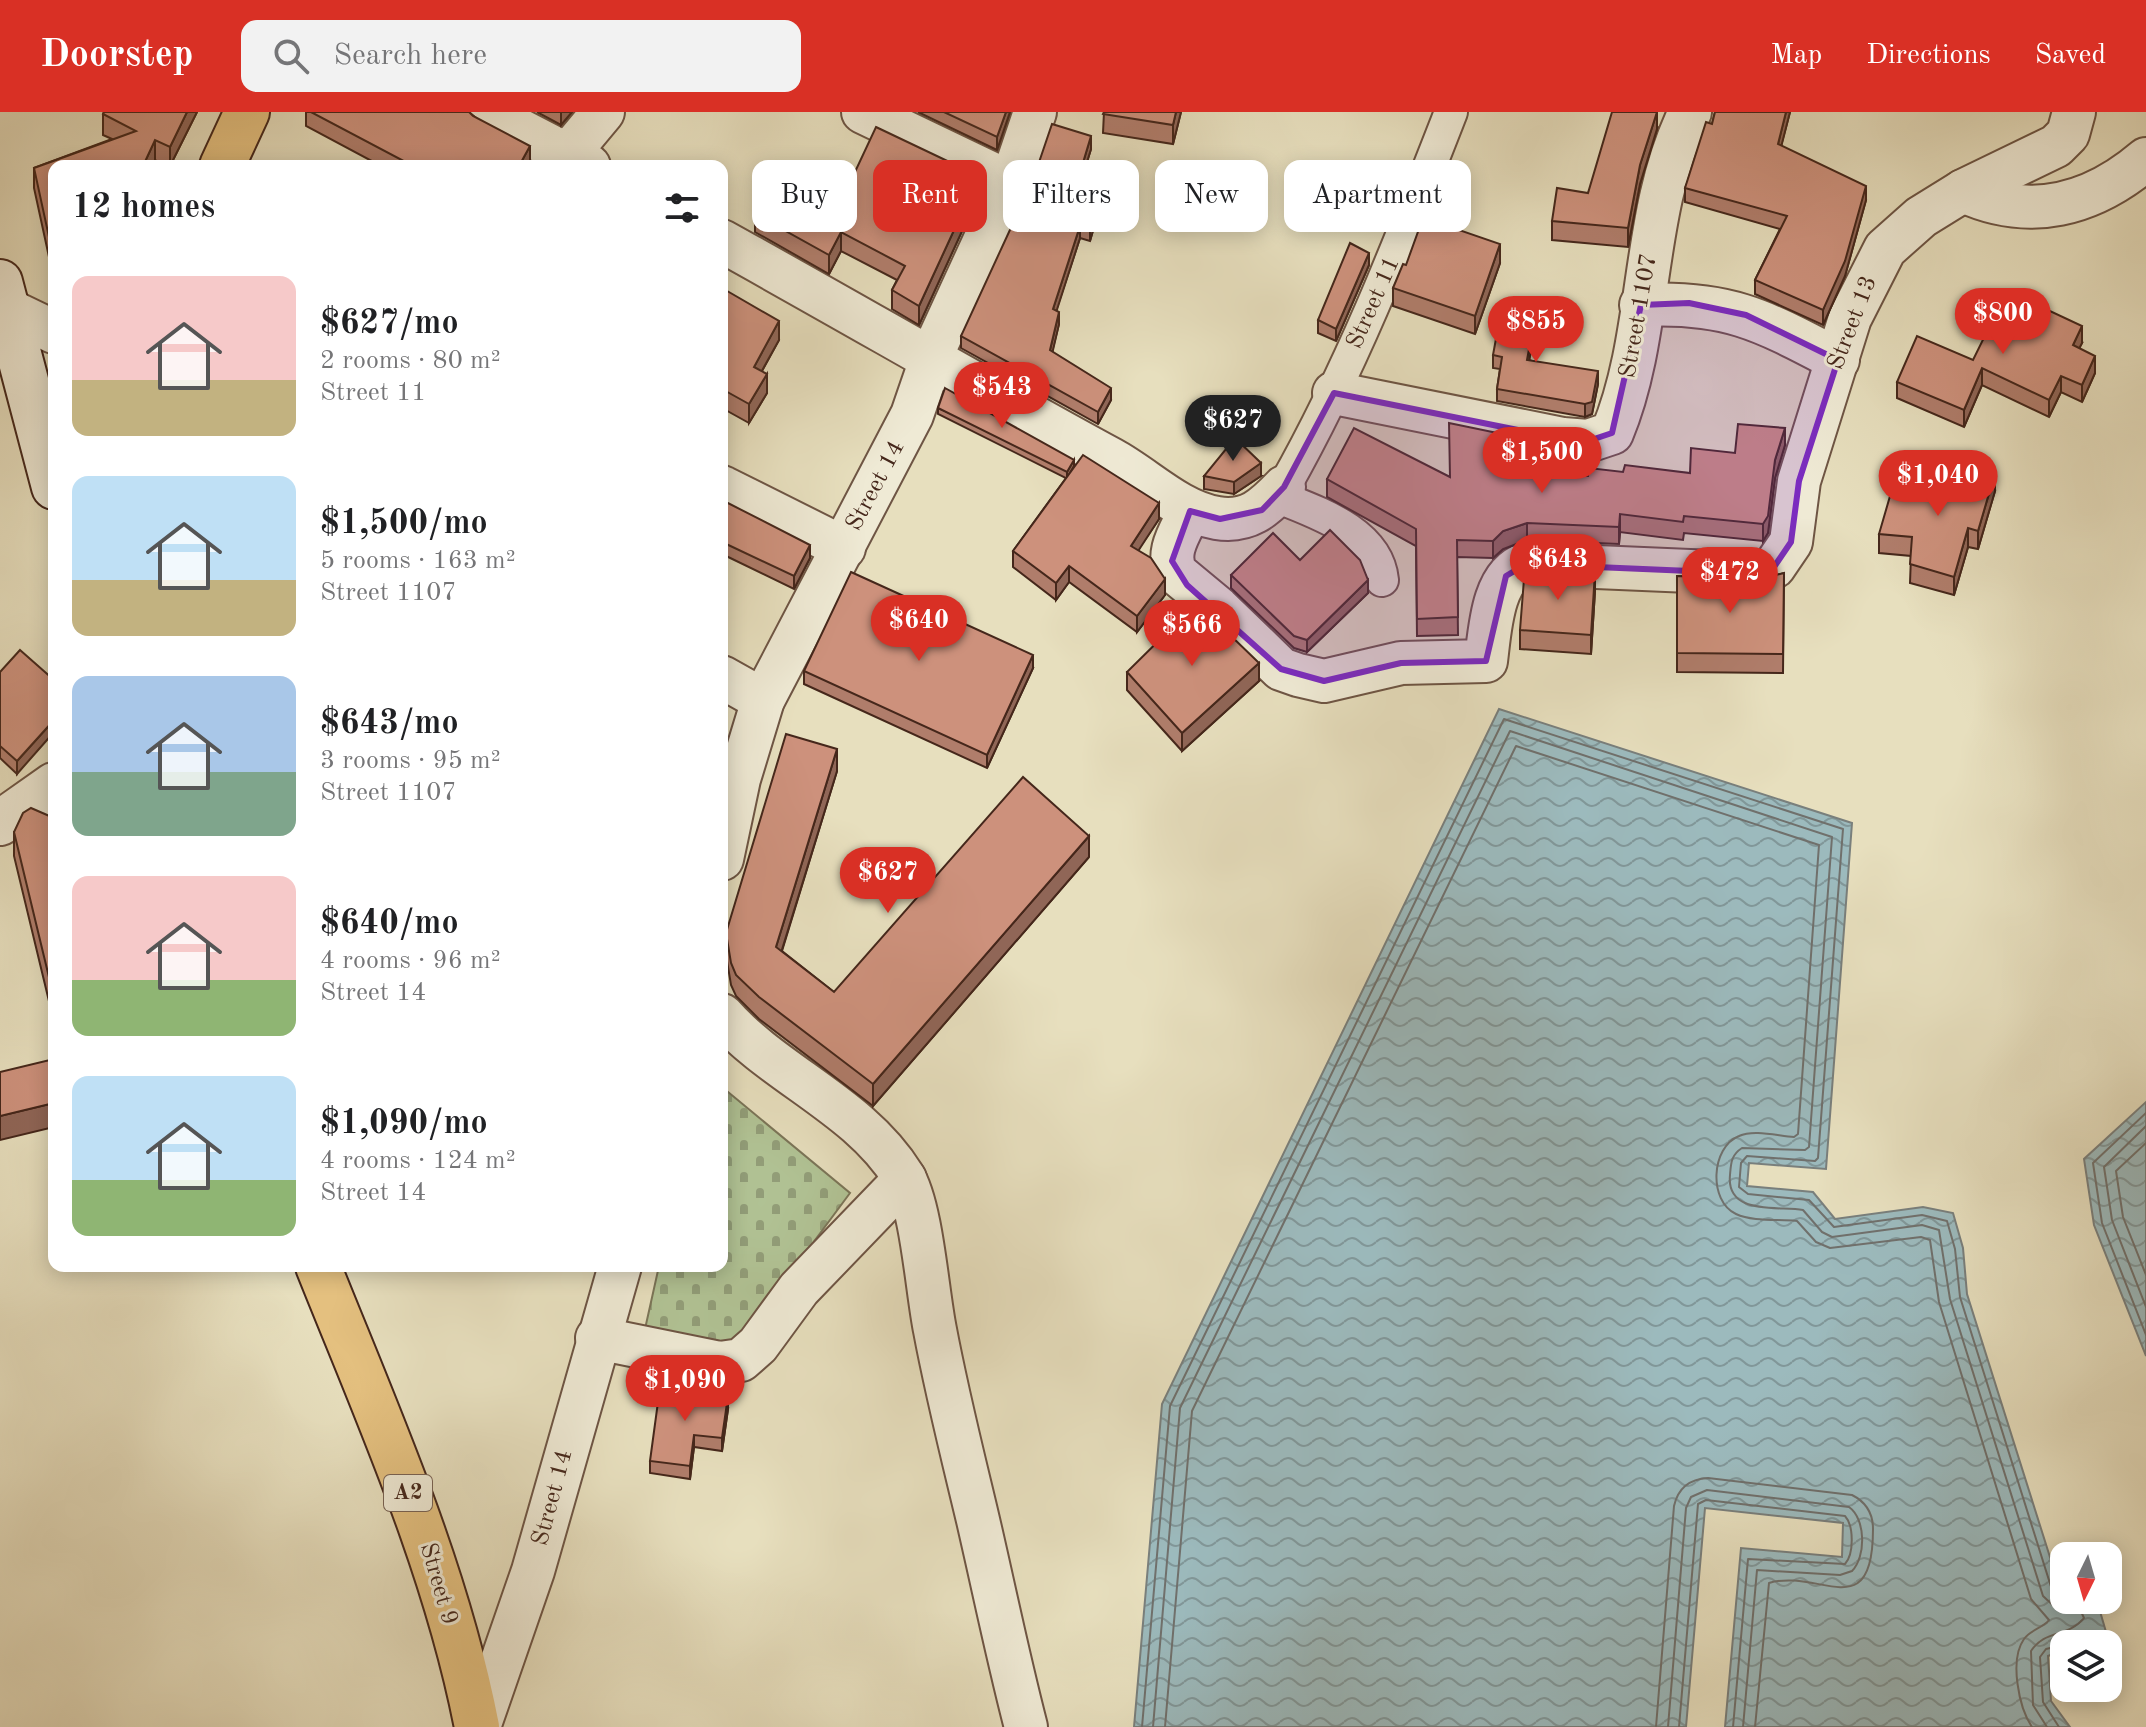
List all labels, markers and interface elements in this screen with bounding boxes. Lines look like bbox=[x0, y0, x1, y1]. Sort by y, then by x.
search box bbox=[241, 20, 801, 92]
icon: search bbox=[269, 34, 313, 78]
text: Doorstep bbox=[40, 37, 193, 75]
text: Search here bbox=[333, 41, 487, 71]
text: Map bbox=[1770, 42, 1822, 70]
text: Directions bbox=[1866, 42, 1991, 70]
text: Saved bbox=[2035, 42, 2106, 70]
chip: Buy bbox=[752, 160, 857, 232]
chip: Rent bbox=[873, 160, 987, 232]
chip: Filters bbox=[1003, 160, 1139, 232]
chip: New bbox=[1155, 160, 1268, 232]
chip: Apartment bbox=[1284, 160, 1471, 232]
icon: filters bbox=[660, 186, 704, 230]
text: 12 homes bbox=[72, 191, 215, 225]
street label: Street 1107 bbox=[1616, 252, 1662, 380]
street label: Street 11 bbox=[1343, 253, 1405, 353]
street label: Street 13 bbox=[1824, 273, 1882, 373]
pin: $800 bbox=[1956, 288, 2050, 356]
pin: $855 bbox=[1489, 296, 1583, 364]
text: $800 bbox=[1973, 301, 2033, 327]
text: $627/mo bbox=[320, 307, 459, 341]
icon: home bbox=[136, 308, 232, 404]
text: $855 bbox=[1506, 309, 1566, 335]
text: 2 rooms · 80 m² bbox=[320, 348, 501, 374]
pin: $543 bbox=[955, 362, 1049, 430]
text: $543 bbox=[972, 375, 1032, 401]
text: Street 11 bbox=[320, 380, 426, 406]
pin: $627 bbox=[1186, 395, 1280, 463]
text: $627 bbox=[1203, 408, 1263, 434]
pin: $1,500 bbox=[1477, 427, 1607, 495]
street label: Street 14 bbox=[842, 437, 910, 535]
text: $1,500 bbox=[1501, 440, 1583, 466]
pin: $1,040 bbox=[1873, 450, 2003, 518]
text: $1,040 bbox=[1897, 463, 1979, 489]
text: $1,500/mo bbox=[320, 507, 488, 541]
icon: home bbox=[136, 508, 232, 604]
pin: $643 bbox=[1511, 534, 1605, 602]
text: $643 bbox=[1528, 547, 1588, 573]
pin: $472 bbox=[1683, 547, 1777, 615]
text: 5 rooms · 163 m² bbox=[320, 548, 516, 574]
text: $472 bbox=[1700, 560, 1760, 586]
text: Street 1107 bbox=[320, 580, 457, 606]
pin: $640 bbox=[872, 595, 966, 663]
pin: $566 bbox=[1145, 600, 1239, 668]
text: $640 bbox=[889, 608, 949, 634]
text: $566 bbox=[1162, 613, 1222, 639]
text: $643/mo bbox=[320, 707, 459, 741]
icon: home bbox=[136, 708, 232, 804]
text: 3 rooms · 95 m² bbox=[320, 748, 501, 774]
text: Street 1107 bbox=[320, 780, 457, 806]
pin: $627 bbox=[841, 847, 935, 915]
text: $627 bbox=[858, 860, 918, 886]
text: $640/mo bbox=[320, 907, 459, 941]
icon: home bbox=[136, 908, 232, 1004]
text: 4 rooms · 96 m² bbox=[320, 948, 501, 974]
text: Street 14 bbox=[320, 980, 426, 1006]
text: $1,090/mo bbox=[320, 1107, 488, 1141]
icon: home bbox=[136, 1108, 232, 1204]
text: 4 rooms · 124 m² bbox=[320, 1148, 516, 1174]
text: Street 14 bbox=[320, 1180, 426, 1206]
pin: $1,090 bbox=[620, 1355, 750, 1423]
text: $1,090 bbox=[644, 1368, 726, 1394]
street label: Street 14 bbox=[529, 1447, 577, 1549]
road number: A2 bbox=[384, 1475, 432, 1511]
street label: Street 9 bbox=[415, 1540, 461, 1628]
north arrow bbox=[2050, 1542, 2122, 1614]
map controls bbox=[2050, 1542, 2122, 1702]
button: layers bbox=[2050, 1630, 2122, 1702]

